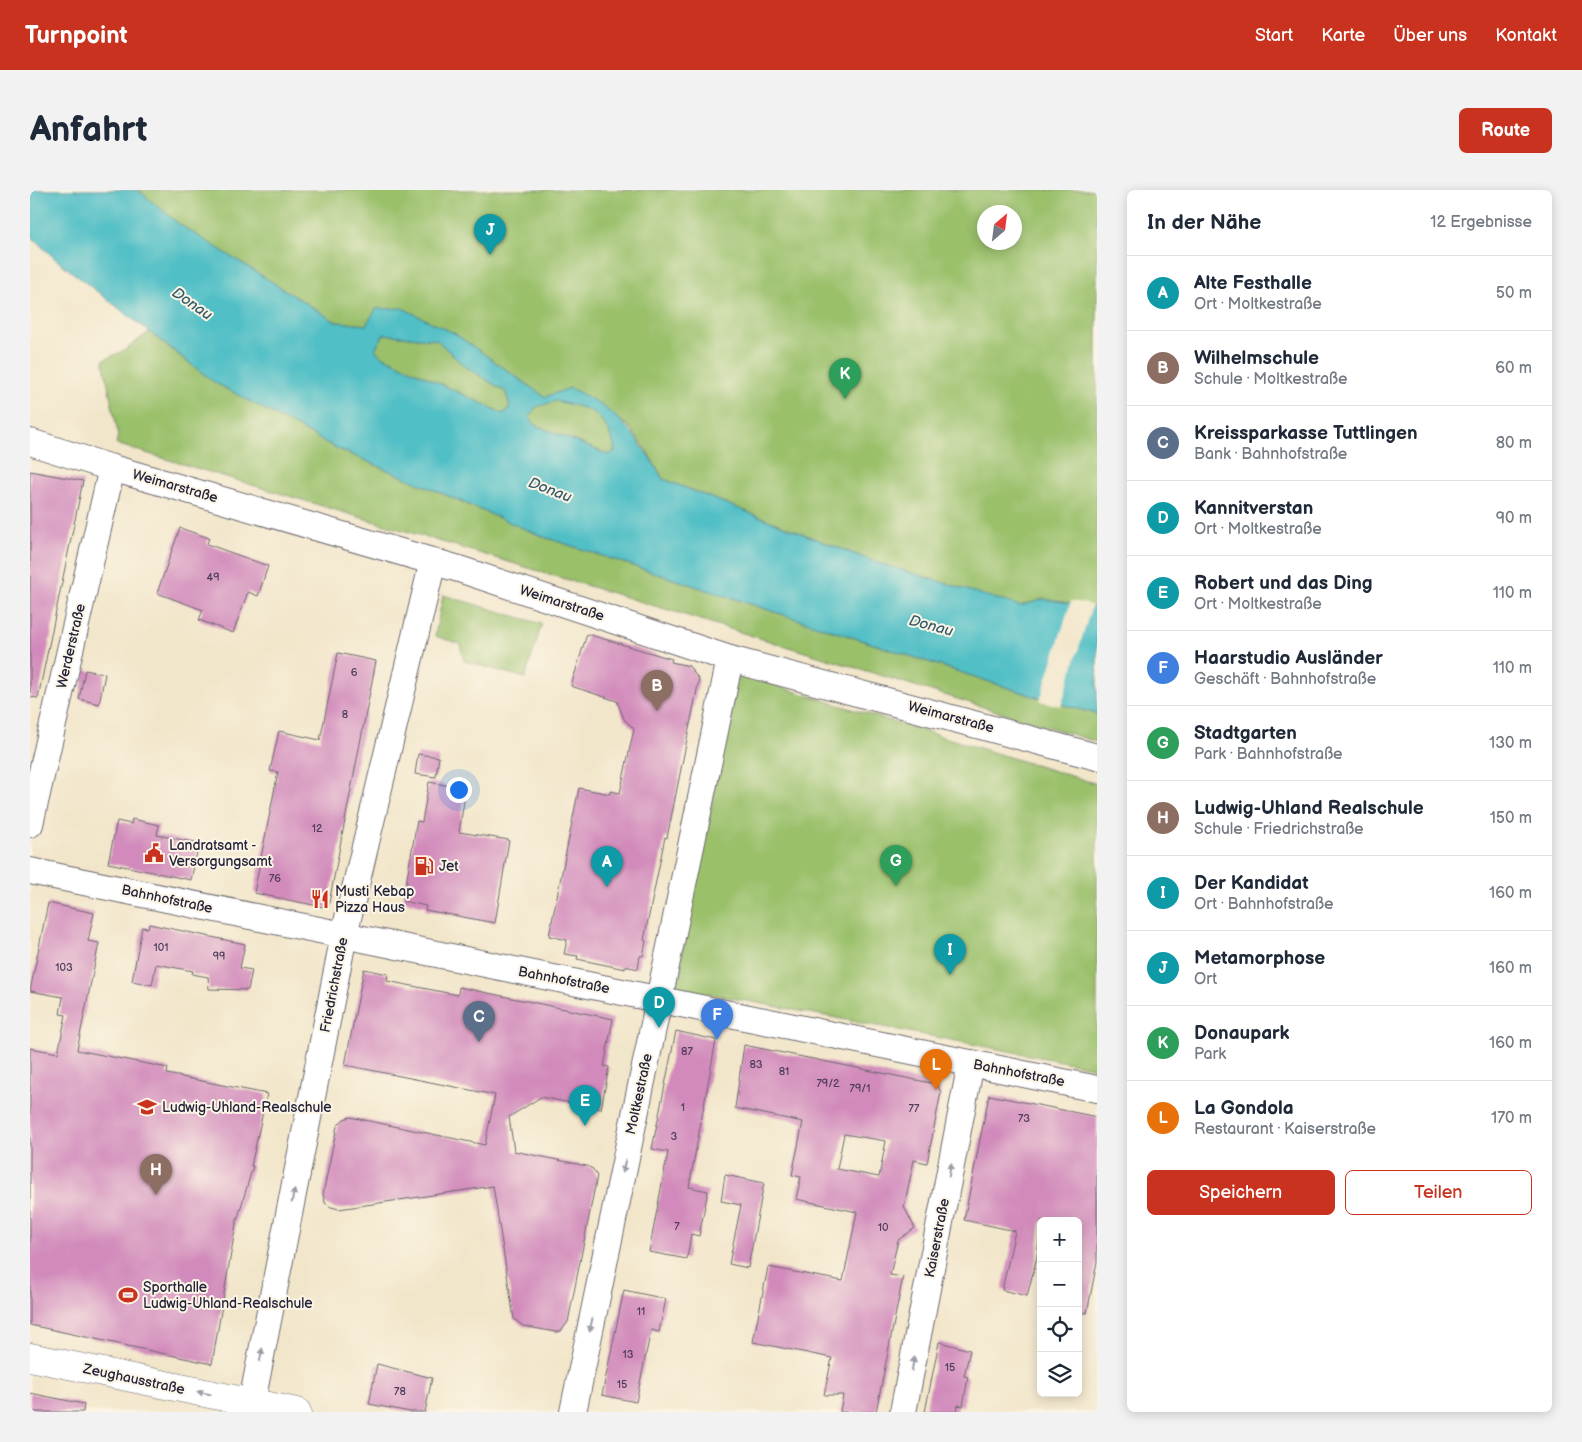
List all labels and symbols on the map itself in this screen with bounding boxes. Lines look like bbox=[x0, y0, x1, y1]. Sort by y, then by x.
north arrow bbox=[977, 205, 1022, 250]
pin: J bbox=[474, 214, 506, 255]
water label: Donau bbox=[168, 283, 216, 325]
pin: K bbox=[829, 358, 861, 399]
street label: Weimarstraße bbox=[130, 466, 220, 506]
water label: Donau bbox=[526, 473, 575, 507]
house number: 49 bbox=[206, 571, 220, 584]
street label: Weimarstraße bbox=[517, 581, 607, 625]
street label: Werderstraße bbox=[53, 602, 89, 690]
water label: Donau bbox=[907, 611, 956, 641]
house number: 6 bbox=[351, 666, 358, 679]
pin: B bbox=[641, 670, 673, 711]
street label: Weimarstraße bbox=[906, 697, 996, 737]
house number: 8 bbox=[342, 708, 348, 721]
your location bbox=[446, 777, 472, 803]
house number: 12 bbox=[312, 822, 323, 835]
place label: Landratsamt - Versorgungsamt bbox=[169, 837, 273, 870]
public building icon: Landratsamt - Versorgungsamt bbox=[143, 842, 165, 864]
pin: G bbox=[880, 845, 912, 886]
pin: A bbox=[591, 846, 623, 887]
fuel station icon: Jet bbox=[413, 855, 435, 877]
place label: Jet bbox=[439, 858, 459, 875]
house number: 76 bbox=[269, 872, 281, 885]
street label: Bahnhofstraße bbox=[120, 881, 214, 917]
place label: Musti Kebap Pizza Haus bbox=[335, 883, 414, 916]
restaurant icon: Musti Kebap Pizza Haus bbox=[309, 888, 331, 910]
pin: I bbox=[934, 934, 966, 975]
street label: Friedrichstraße bbox=[316, 936, 352, 1034]
house number: 101 bbox=[154, 941, 168, 954]
house number: 99 bbox=[213, 950, 225, 963]
house number: 103 bbox=[55, 961, 73, 974]
street label: Bahnhofstraße bbox=[517, 963, 611, 997]
pin: D bbox=[643, 987, 675, 1028]
pin: F bbox=[701, 999, 733, 1040]
pin: C bbox=[463, 1001, 495, 1042]
house number: 87 bbox=[681, 1045, 693, 1058]
pin: L bbox=[920, 1049, 952, 1090]
street label: Moltkestraße bbox=[622, 1052, 656, 1136]
street label: Bahnhofstraße bbox=[972, 1056, 1066, 1090]
house number: 83 bbox=[749, 1058, 763, 1071]
house number: 81 bbox=[779, 1065, 789, 1078]
house number: 79/2 bbox=[816, 1077, 840, 1090]
house number: 79/1 bbox=[850, 1082, 871, 1095]
pin: E bbox=[569, 1085, 601, 1126]
school or university icon: Ludwig-Uhland-Realschule bbox=[136, 1096, 158, 1118]
place label: Ludwig-Uhland-Realschule bbox=[162, 1099, 332, 1116]
house number: 1 bbox=[681, 1101, 685, 1114]
house number: 77 bbox=[909, 1102, 920, 1115]
house number: 73 bbox=[1018, 1112, 1030, 1125]
house number: 3 bbox=[671, 1130, 678, 1143]
pin: H bbox=[140, 1154, 172, 1195]
one-way arrow bbox=[620, 1158, 628, 1174]
one-way arrow bbox=[947, 1162, 955, 1178]
one-way arrow bbox=[289, 1188, 297, 1204]
street label: Kaiserstraße bbox=[921, 1197, 953, 1279]
house number: 7 bbox=[674, 1220, 680, 1233]
house number: 10 bbox=[878, 1221, 889, 1234]
place label: Sporthalle Ludwig-Uhland-Realschule bbox=[143, 1279, 313, 1312]
sports icon: Sporthalle Ludwig-Uhland-Realschule bbox=[117, 1284, 139, 1306]
house number: 11 bbox=[637, 1305, 645, 1318]
one-way arrow bbox=[587, 1318, 595, 1333]
one-way arrow bbox=[258, 1347, 266, 1363]
house number: 13 bbox=[622, 1348, 634, 1361]
one-way arrow bbox=[909, 1356, 917, 1372]
street label: Zeughausstraße bbox=[81, 1360, 186, 1398]
house number: 15 bbox=[945, 1361, 955, 1374]
house number: 15 bbox=[617, 1378, 627, 1391]
house number: 78 bbox=[394, 1385, 406, 1398]
one-way arrow bbox=[196, 1389, 212, 1397]

